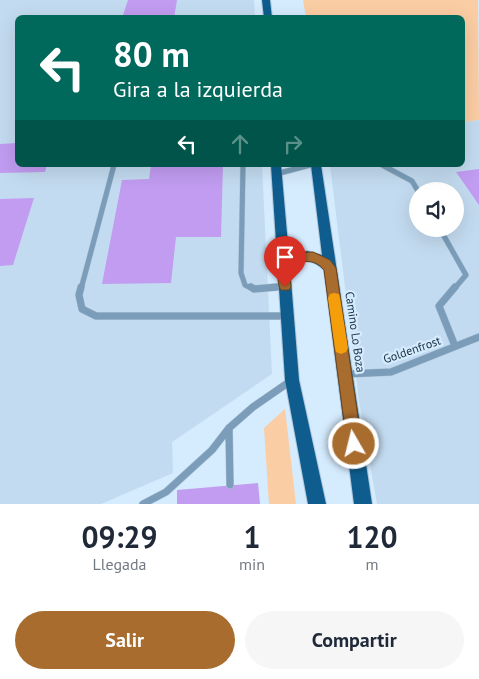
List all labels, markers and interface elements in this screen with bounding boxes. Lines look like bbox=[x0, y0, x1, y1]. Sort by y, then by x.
text: 80 m bbox=[113, 31, 190, 77]
icon: left bbox=[30, 35, 95, 100]
text: Gira a la izquierda bbox=[113, 75, 283, 103]
icon: left bbox=[173, 130, 201, 158]
icon: ahead bbox=[226, 130, 254, 158]
icon: right bbox=[279, 130, 307, 158]
map controls bbox=[409, 182, 464, 237]
button: sound bbox=[409, 182, 464, 237]
pin bbox=[264, 236, 306, 287]
icon: arrive bbox=[271, 243, 299, 271]
street label: Camino Lo Boza bbox=[342, 291, 369, 373]
street label: Goldenfrost bbox=[381, 333, 443, 366]
position arrow bbox=[327, 417, 379, 469]
text: 09:29 bbox=[81, 517, 158, 556]
text: 1 bbox=[244, 517, 261, 556]
text: 120 bbox=[346, 517, 398, 556]
text: Llegada bbox=[93, 554, 146, 574]
text: min bbox=[239, 554, 265, 574]
text: m bbox=[366, 554, 379, 574]
button: Salir bbox=[15, 611, 235, 669]
button: Compartir bbox=[245, 611, 464, 669]

